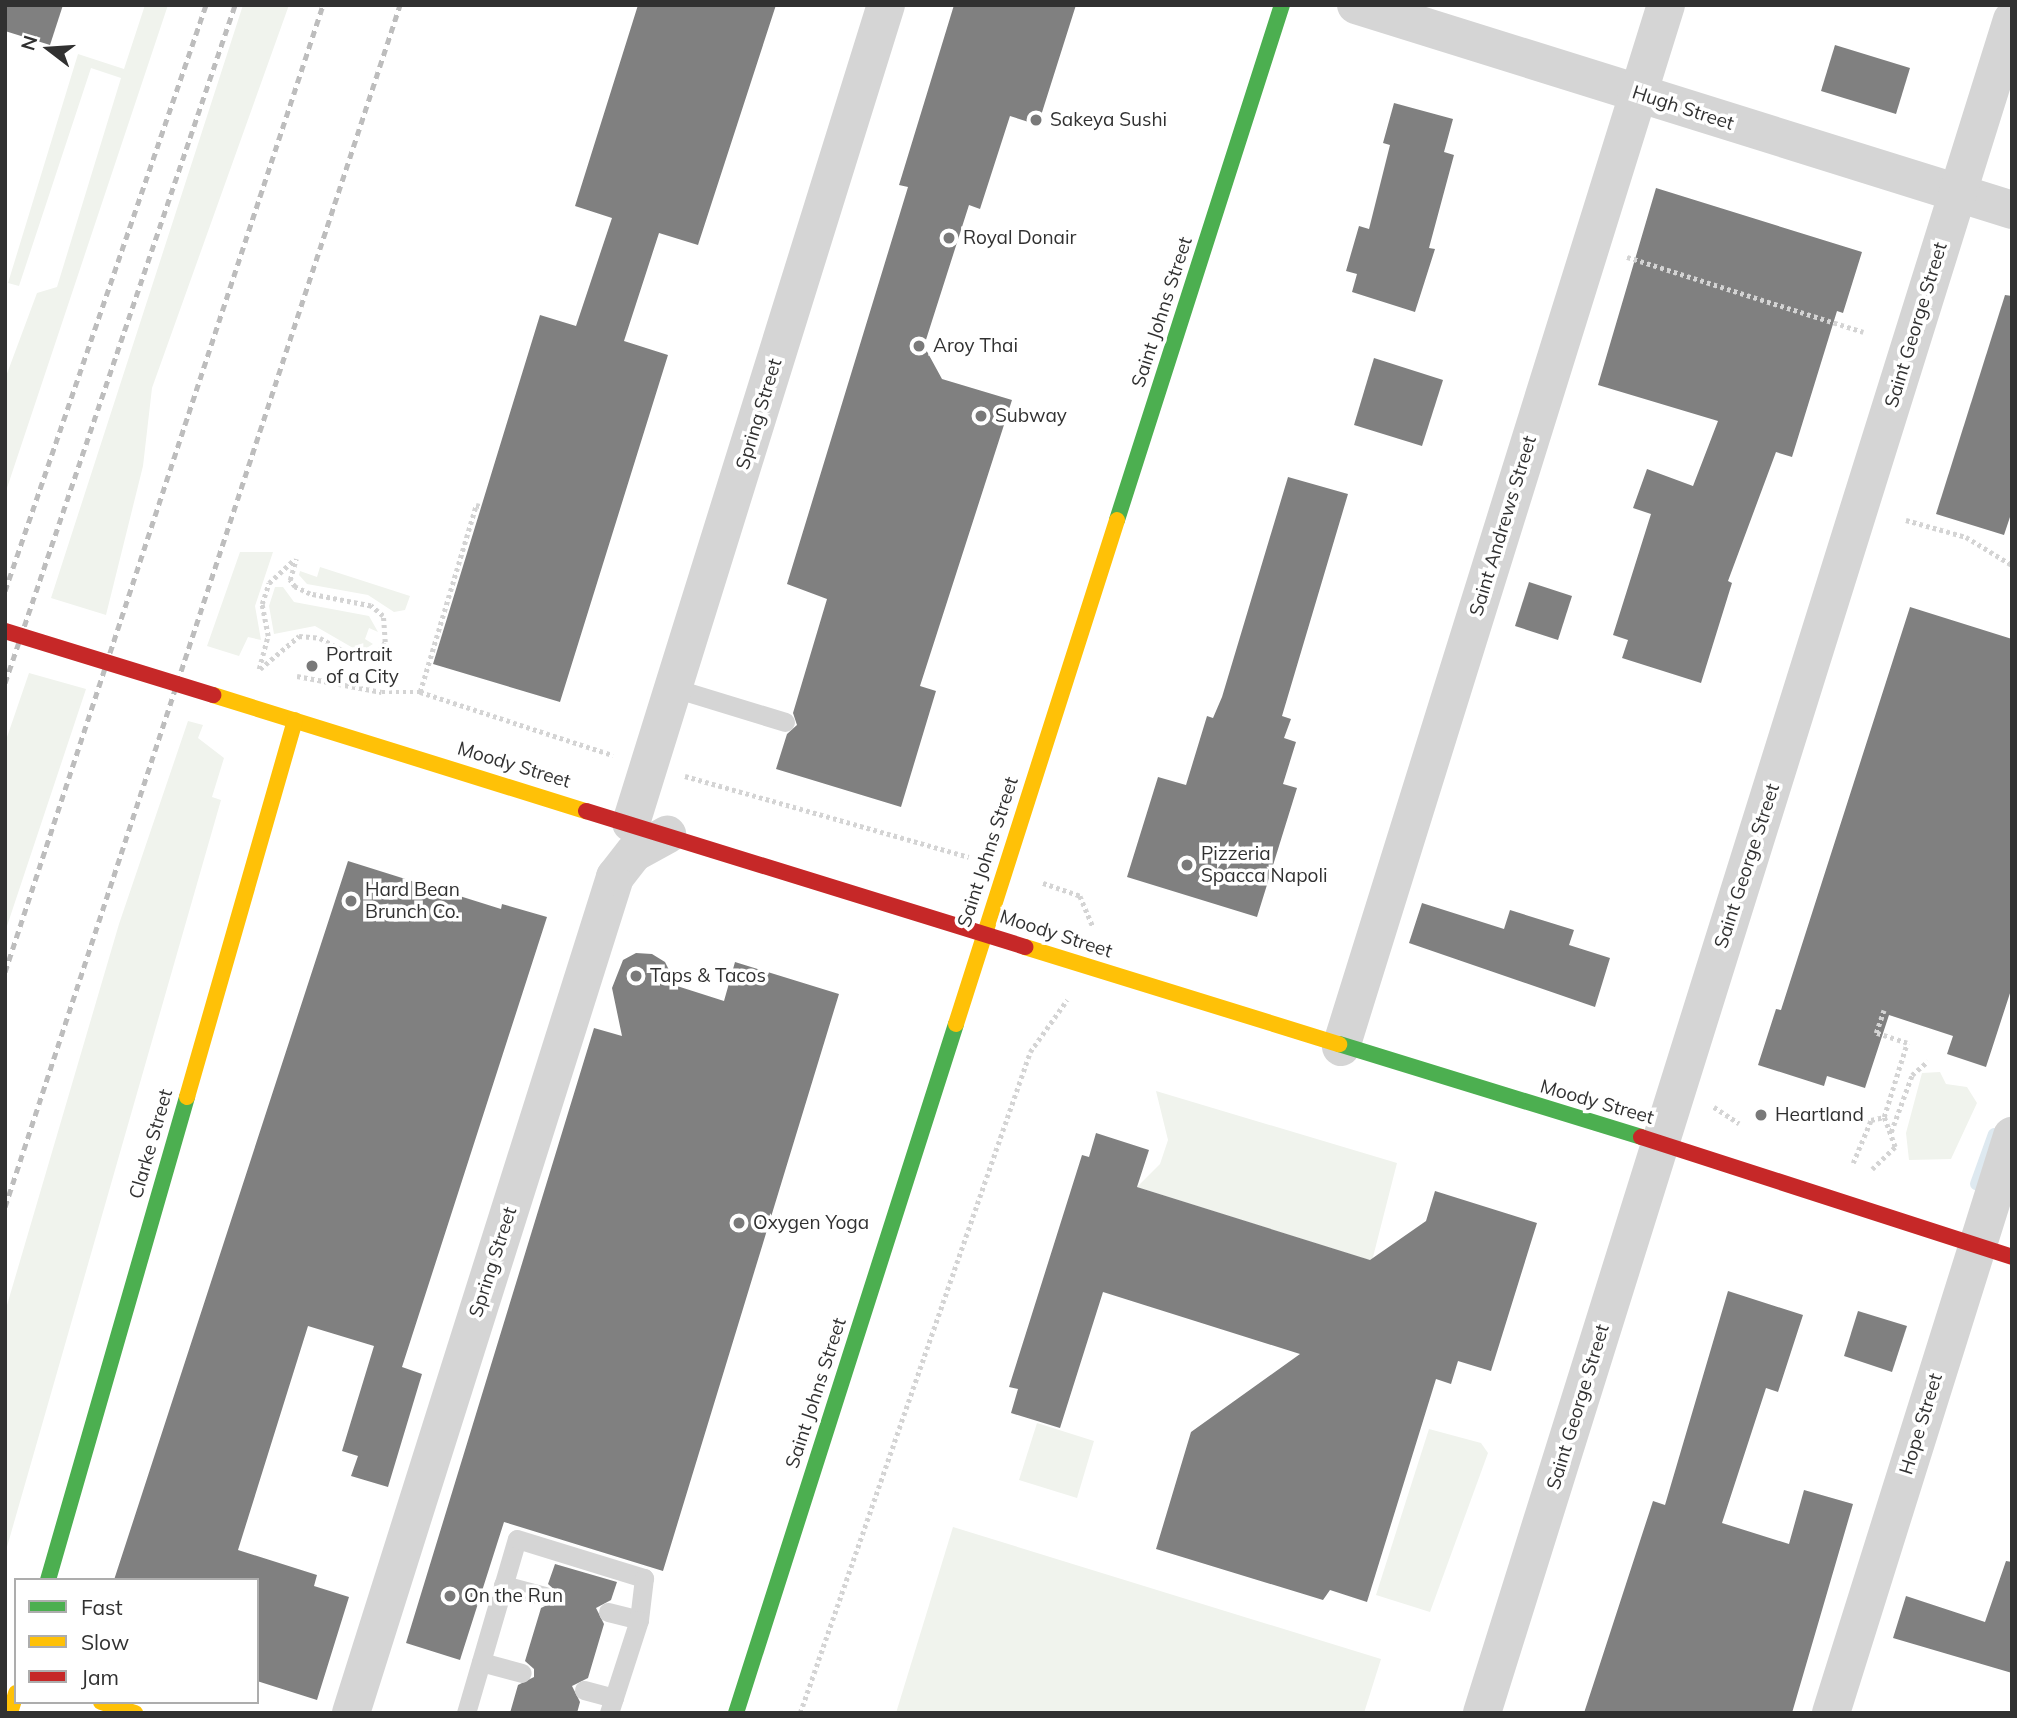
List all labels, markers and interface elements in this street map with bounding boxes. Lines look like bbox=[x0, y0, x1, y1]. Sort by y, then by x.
north arrow bbox=[14, 14, 84, 84]
text: N bbox=[15, 32, 42, 53]
street label: Hugh Street bbox=[1629, 81, 1737, 135]
place label: Sakeya Sushi bbox=[1050, 109, 1167, 131]
marker: Sakeya Sushi bbox=[1028, 112, 1044, 128]
place label: Royal Donair bbox=[963, 227, 1076, 249]
marker: Royal Donair bbox=[941, 230, 957, 246]
street label: Saint Johns Street bbox=[1127, 234, 1197, 390]
street label: Saint George Street bbox=[1880, 240, 1952, 410]
place label: Aroy Thai bbox=[933, 335, 1018, 357]
marker: Aroy Thai bbox=[911, 338, 927, 354]
street label: Spring Street bbox=[731, 356, 787, 472]
place label: Subway bbox=[995, 405, 1067, 427]
marker: Subway bbox=[973, 408, 989, 424]
street label: Saint Andrews Street bbox=[1465, 433, 1541, 619]
place label: Portrait of a City bbox=[326, 644, 399, 688]
marker: Portrait of a City bbox=[304, 658, 320, 674]
street label: Moody Street bbox=[455, 737, 573, 793]
street label: Saint Johns Street bbox=[953, 774, 1023, 930]
street label: Saint George Street bbox=[1710, 781, 1784, 951]
place label: Pizzeria Spacca Napoli bbox=[1201, 843, 1327, 887]
marker: Pizzeria Spacca Napoli bbox=[1179, 857, 1195, 873]
place label: Hard Bean Brunch Co. bbox=[365, 879, 460, 923]
marker: Hard Bean Brunch Co. bbox=[343, 893, 359, 909]
street label: Moody Street bbox=[997, 905, 1115, 963]
place label: Taps & Tacos bbox=[650, 965, 766, 987]
marker: Taps & Tacos bbox=[628, 968, 644, 984]
street label: Moody Street bbox=[1538, 1075, 1656, 1129]
street label: Clarke Street bbox=[124, 1086, 178, 1202]
place label: Heartland bbox=[1775, 1104, 1864, 1126]
marker: Heartland bbox=[1753, 1107, 1769, 1123]
street label: Spring Street bbox=[464, 1204, 522, 1320]
place label: Oxygen Yoga bbox=[753, 1212, 869, 1234]
marker: Oxygen Yoga bbox=[731, 1215, 747, 1231]
street label: Saint Johns Street bbox=[781, 1315, 851, 1471]
street label: Saint George Street bbox=[1542, 1322, 1614, 1492]
street label: Hope Street bbox=[1895, 1371, 1947, 1477]
legend bbox=[14, 1578, 259, 1704]
place label: On the Run bbox=[464, 1585, 563, 1607]
marker: On the Run bbox=[442, 1588, 458, 1604]
text: Fast bbox=[81, 1594, 123, 1620]
text: Slow bbox=[81, 1629, 129, 1655]
text: Jam bbox=[81, 1664, 119, 1690]

